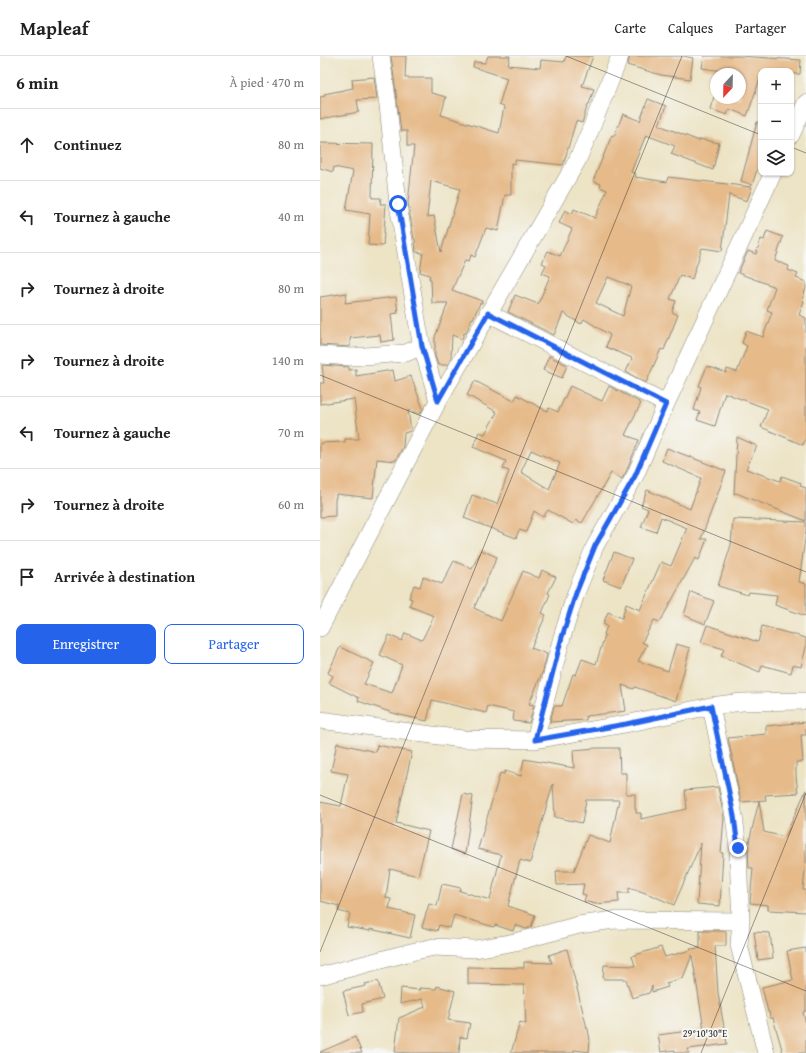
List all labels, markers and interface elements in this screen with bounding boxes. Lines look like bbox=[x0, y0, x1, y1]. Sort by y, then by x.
text: Mapleaf bbox=[20, 14, 89, 42]
text: Carte bbox=[614, 18, 646, 38]
text: Calques bbox=[668, 18, 713, 38]
text: Partager bbox=[735, 18, 786, 38]
north arrow bbox=[710, 68, 746, 104]
map controls bbox=[758, 68, 794, 176]
button: + bbox=[758, 68, 794, 104]
text: 6 min bbox=[16, 70, 58, 95]
text: À pied · 470 m bbox=[229, 73, 304, 92]
button: − bbox=[758, 104, 794, 140]
icon: ahead bbox=[16, 134, 38, 156]
text: Continuez bbox=[54, 134, 122, 155]
text: 80 m bbox=[278, 135, 304, 154]
button: layers bbox=[758, 140, 794, 176]
route start bbox=[389, 195, 407, 213]
icon: left bbox=[16, 206, 38, 228]
text: Tournez à gauche bbox=[54, 206, 171, 227]
text: 40 m bbox=[278, 207, 304, 226]
icon: right bbox=[16, 278, 38, 300]
text: Tournez à droite bbox=[54, 278, 164, 299]
text: 80 m bbox=[278, 279, 304, 298]
icon: right bbox=[16, 350, 38, 372]
text: Tournez à droite bbox=[54, 350, 164, 371]
text: 140 m bbox=[272, 351, 304, 370]
icon: left bbox=[16, 422, 38, 444]
text: Tournez à gauche bbox=[54, 422, 171, 443]
text: 70 m bbox=[278, 423, 304, 442]
icon: right bbox=[16, 494, 38, 516]
text: Tournez à droite bbox=[54, 494, 164, 515]
text: 60 m bbox=[278, 495, 304, 514]
icon: arrive bbox=[16, 566, 38, 588]
text: Arrivée à destination bbox=[54, 566, 195, 587]
button: Enregistrer bbox=[16, 624, 156, 664]
button: Partager bbox=[164, 624, 304, 664]
route end bbox=[729, 839, 747, 857]
text: 29°10'30"E bbox=[683, 1026, 727, 1041]

